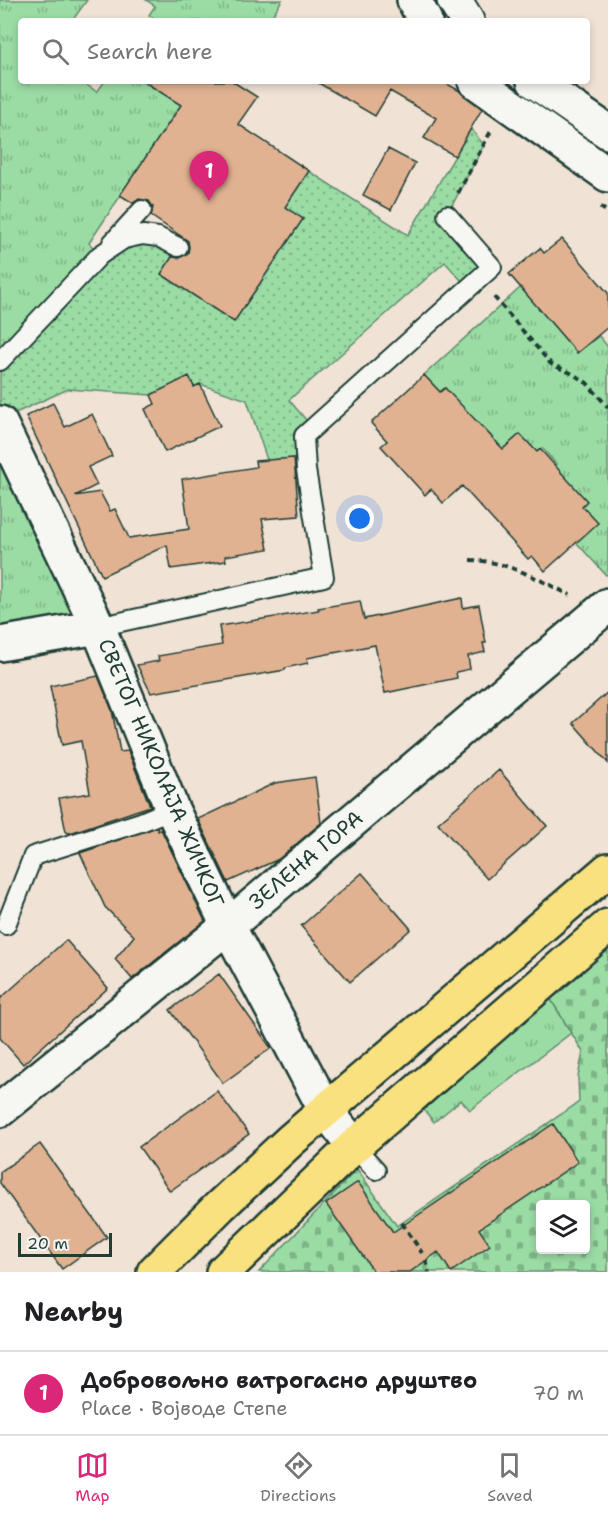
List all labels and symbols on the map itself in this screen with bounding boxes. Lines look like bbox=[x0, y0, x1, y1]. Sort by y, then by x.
pin: 1 bbox=[190, 152, 228, 201]
your location bbox=[345, 504, 374, 533]
street label: СВЕТОГ НИКОЛАЈА ЖИЧКОГ bbox=[92, 634, 231, 912]
street label: ЗЕЛЕНА ГОРА bbox=[243, 804, 369, 916]
scale bar bbox=[18, 1230, 112, 1258]

